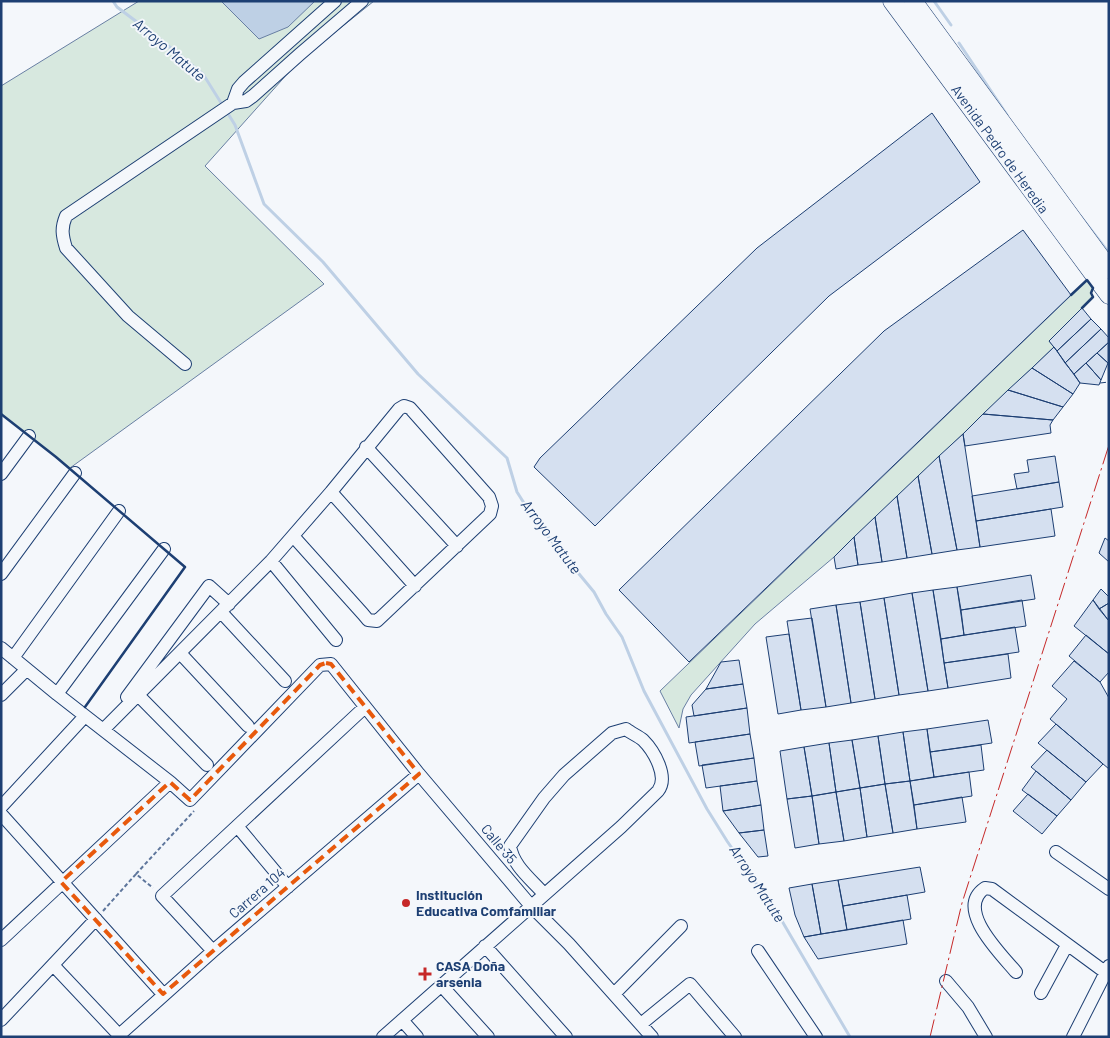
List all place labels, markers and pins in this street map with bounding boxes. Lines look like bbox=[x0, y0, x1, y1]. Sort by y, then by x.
place label: Institución Educativa Comfamiliar bbox=[416, 886, 557, 919]
marker: Institución Educativa Comfamiliar bbox=[400, 897, 412, 909]
place label: CASA Doña arsenia bbox=[436, 957, 505, 990]
marker: CASA Doña arsenia bbox=[418, 967, 432, 981]

